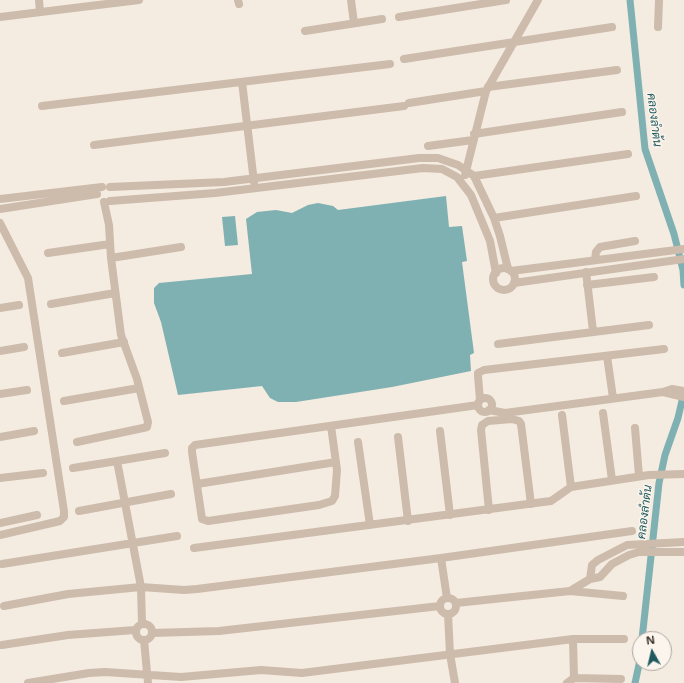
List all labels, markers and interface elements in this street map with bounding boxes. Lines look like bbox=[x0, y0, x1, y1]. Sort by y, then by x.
water label: คลองลำต้น bbox=[644, 92, 664, 148]
water label: คลองลำต้น bbox=[635, 484, 655, 540]
north arrow bbox=[632, 631, 672, 671]
text: N bbox=[645, 632, 656, 648]

